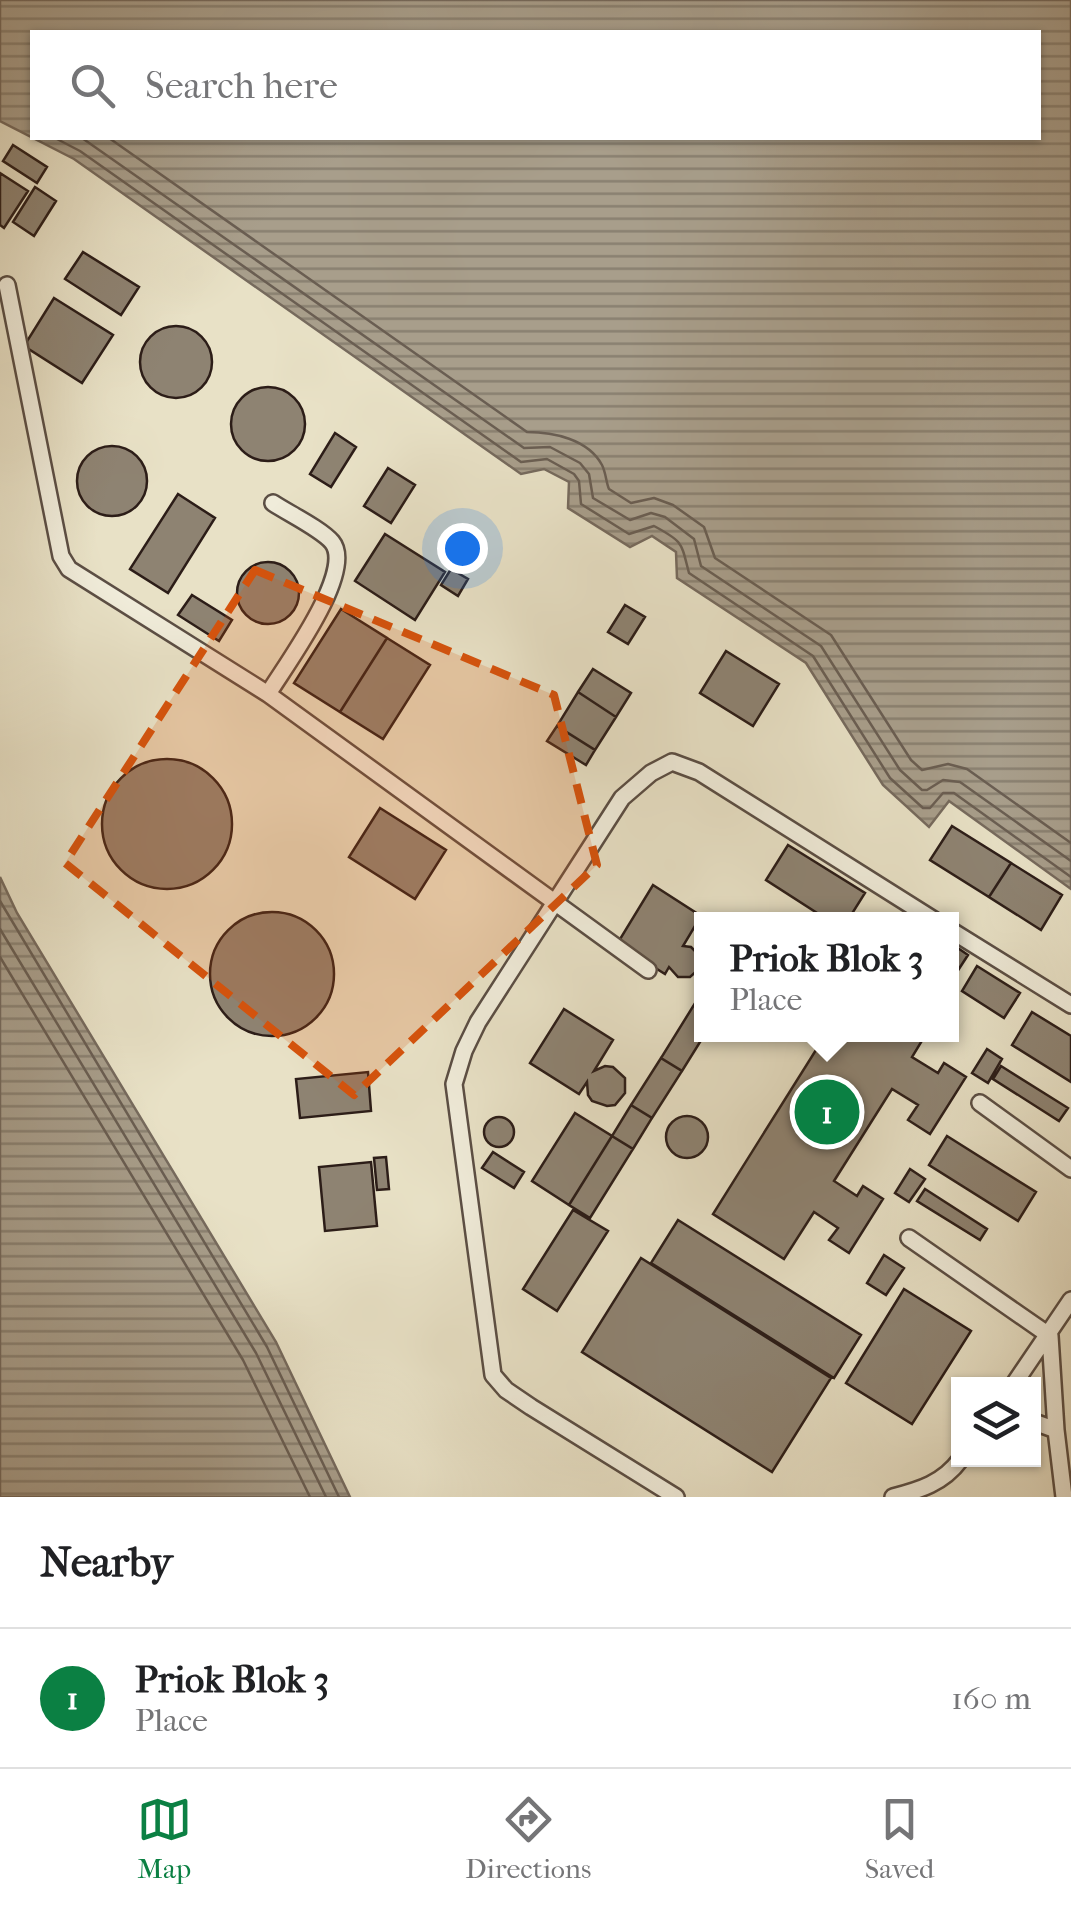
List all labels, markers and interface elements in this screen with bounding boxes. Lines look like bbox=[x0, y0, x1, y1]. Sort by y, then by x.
search box bbox=[30, 30, 1041, 140]
icon: search bbox=[65, 58, 120, 113]
text: Search here bbox=[145, 63, 338, 108]
your location bbox=[437, 523, 488, 574]
popup bbox=[694, 912, 959, 1042]
text: Priok Blok 3 bbox=[729, 936, 924, 981]
text: Place bbox=[729, 981, 802, 1018]
pin: 1 bbox=[794, 1074, 860, 1150]
map controls bbox=[951, 1377, 1041, 1467]
button: layers bbox=[951, 1377, 1041, 1467]
text: Nearby bbox=[40, 1538, 172, 1587]
text: Priok Blok 3 bbox=[135, 1657, 329, 1702]
text: 1 bbox=[67, 1680, 78, 1717]
text: 160 m bbox=[951, 1680, 1031, 1717]
text: Place bbox=[135, 1702, 208, 1739]
tab: Map bbox=[137, 1792, 192, 1885]
tab: Directions bbox=[465, 1792, 591, 1885]
tab: Saved bbox=[865, 1792, 934, 1885]

